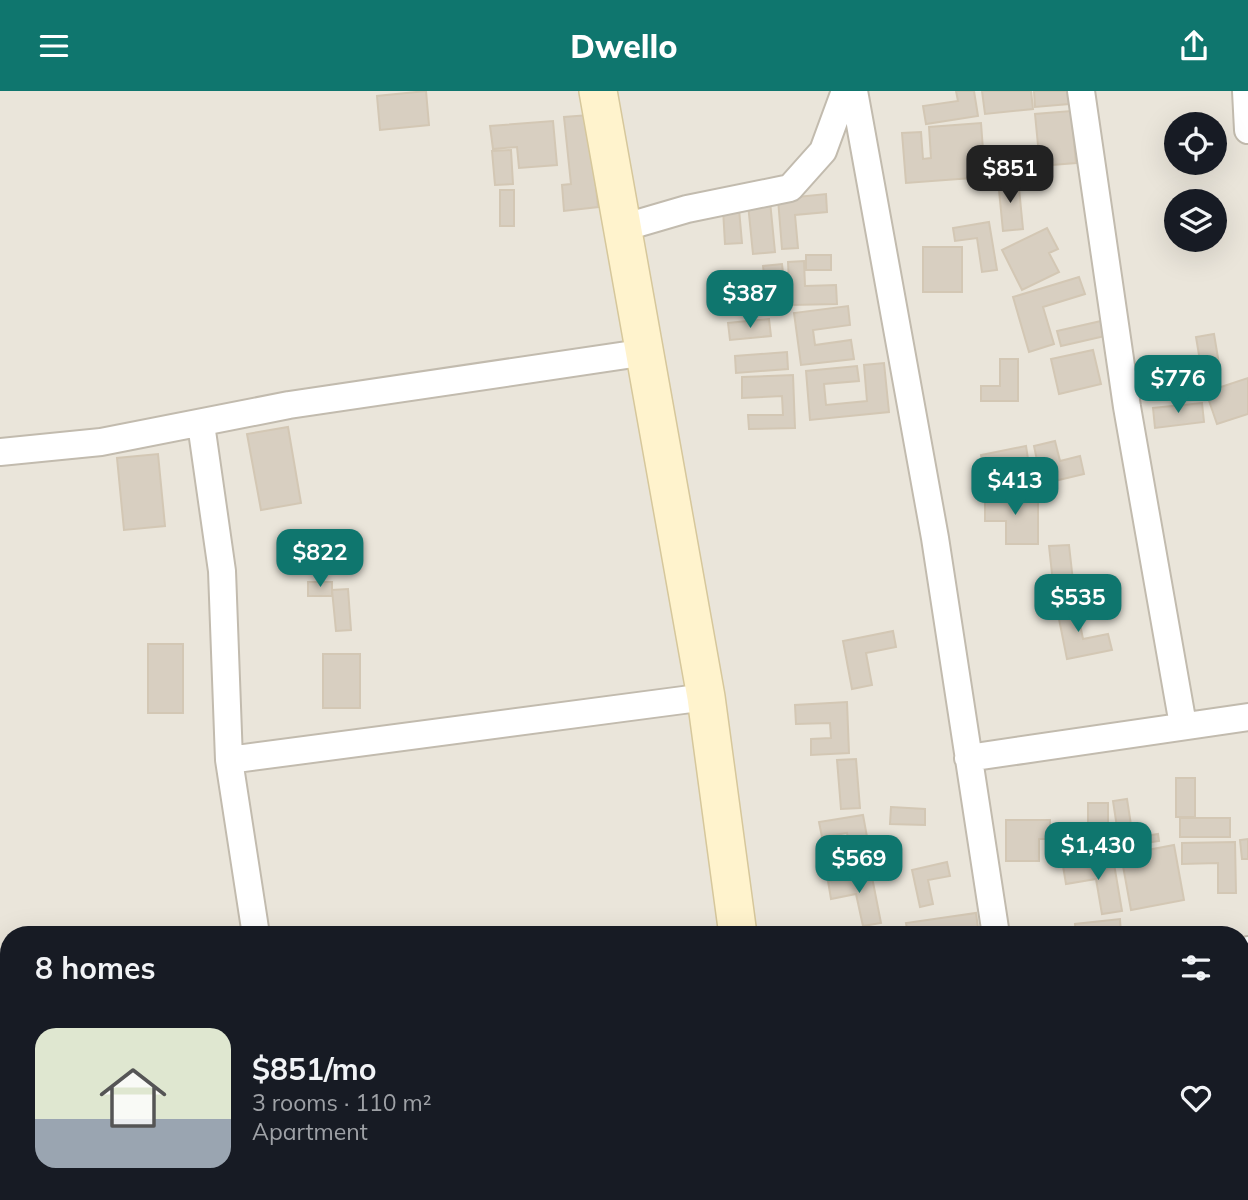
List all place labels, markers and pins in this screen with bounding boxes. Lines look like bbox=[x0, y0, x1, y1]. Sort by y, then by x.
pin: $851 bbox=[969, 145, 1051, 205]
pin: $387 bbox=[709, 271, 791, 330]
pin: $776 bbox=[1137, 355, 1219, 415]
pin: $413 bbox=[974, 457, 1056, 517]
pin: $822 bbox=[279, 529, 361, 589]
pin: $535 bbox=[1037, 575, 1119, 634]
pin: $1,430 bbox=[1041, 823, 1155, 882]
pin: $569 bbox=[818, 835, 900, 895]

